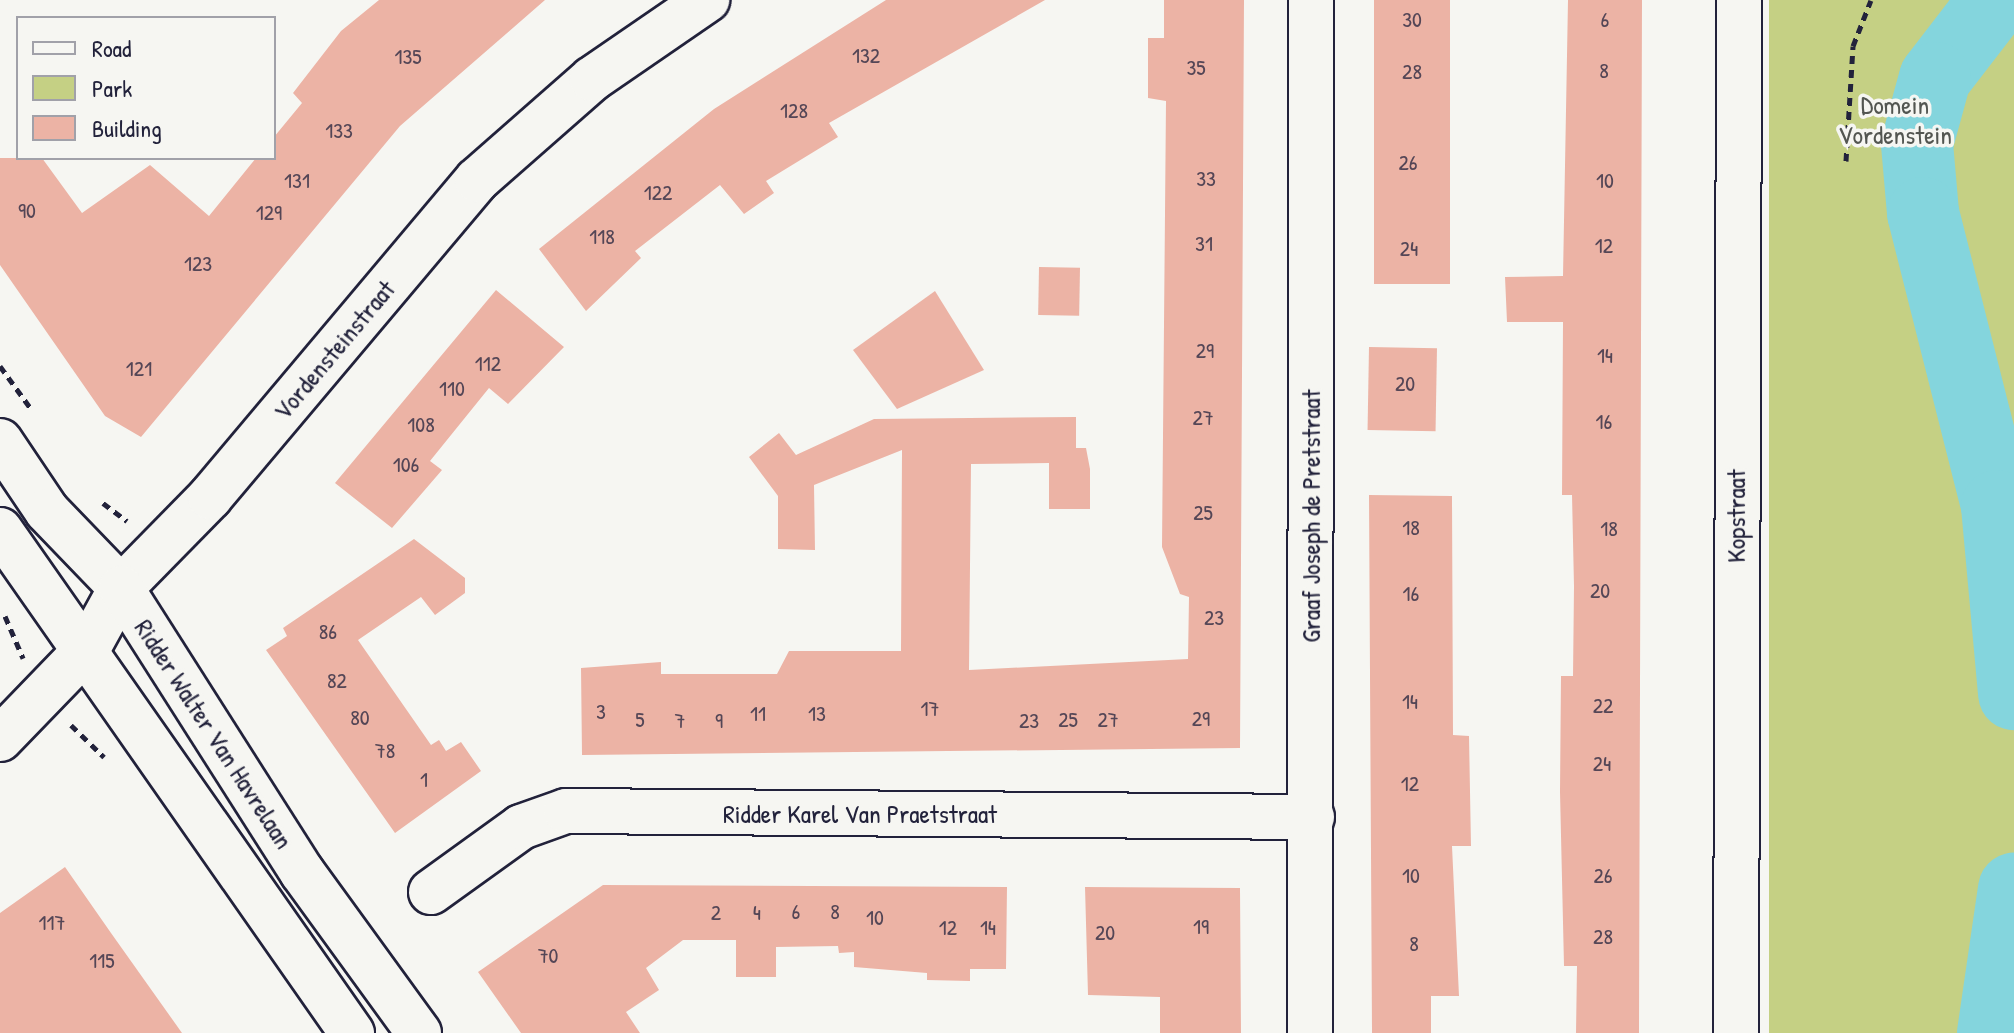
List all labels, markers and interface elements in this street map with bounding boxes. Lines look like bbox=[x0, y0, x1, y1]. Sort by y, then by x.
house number: 30 bbox=[1402, 7, 1422, 33]
house number: 6 bbox=[1601, 7, 1609, 33]
legend bbox=[16, 16, 276, 160]
text: Road bbox=[92, 32, 131, 64]
house number: 132 bbox=[852, 43, 880, 69]
house number: 135 bbox=[394, 44, 422, 70]
house number: 35 bbox=[1186, 55, 1206, 81]
house number: 8 bbox=[1599, 58, 1609, 84]
house number: 28 bbox=[1402, 59, 1422, 85]
text: Park bbox=[92, 72, 132, 104]
park label: Domein Vordenstein bbox=[1838, 89, 1952, 150]
house number: 128 bbox=[780, 98, 808, 124]
text: Building bbox=[92, 112, 162, 144]
house number: 133 bbox=[325, 118, 353, 144]
house number: 26 bbox=[1398, 150, 1418, 176]
house number: 33 bbox=[1196, 166, 1216, 192]
house number: 131 bbox=[284, 168, 310, 194]
house number: 10 bbox=[1596, 168, 1614, 194]
house number: 122 bbox=[644, 180, 672, 206]
house number: 90 bbox=[18, 198, 36, 224]
house number: 129 bbox=[256, 200, 282, 226]
house number: 118 bbox=[589, 224, 615, 250]
house number: 31 bbox=[1195, 231, 1213, 257]
house number: 12 bbox=[1595, 233, 1613, 259]
house number: 24 bbox=[1400, 236, 1418, 262]
house number: 123 bbox=[184, 251, 212, 277]
street label: Vordensteinstraat bbox=[267, 274, 401, 426]
house number: 29 bbox=[1196, 338, 1214, 364]
house number: 14 bbox=[1597, 343, 1613, 369]
house number: 112 bbox=[475, 351, 501, 377]
house number: 121 bbox=[126, 356, 152, 382]
house number: 20 bbox=[1395, 371, 1415, 397]
house number: 110 bbox=[439, 376, 465, 402]
street label: Graaf Joseph de Pretstraat bbox=[1295, 389, 1327, 643]
house number: 27 bbox=[1192, 405, 1214, 431]
house number: 16 bbox=[1596, 409, 1612, 435]
house number: 108 bbox=[407, 412, 435, 438]
house number: 106 bbox=[393, 452, 419, 478]
street label: Kopstraat bbox=[1720, 469, 1752, 563]
house number: 25 bbox=[1193, 500, 1213, 526]
house number: 18 bbox=[1402, 515, 1420, 541]
house number: 18 bbox=[1600, 516, 1618, 542]
house number: 20 bbox=[1590, 578, 1610, 604]
house number: 16 bbox=[1403, 581, 1419, 607]
house number: 23 bbox=[1204, 605, 1224, 631]
street label: Ridder Walter Van Havrelaan bbox=[128, 613, 300, 855]
house number: 86 bbox=[319, 619, 337, 645]
house number: 82 bbox=[327, 668, 347, 694]
house number: 14 bbox=[1402, 689, 1418, 715]
house number: 22 bbox=[1593, 693, 1613, 719]
house number: 17 bbox=[921, 696, 939, 722]
house number: 3 bbox=[596, 699, 606, 725]
house number: 11 bbox=[750, 701, 766, 727]
house number: 13 bbox=[808, 701, 826, 727]
house number: 80 bbox=[350, 705, 370, 731]
house number: 29 bbox=[1192, 706, 1210, 732]
house number: 5 bbox=[635, 707, 645, 733]
house number: 25 bbox=[1058, 707, 1078, 733]
house number: 27 bbox=[1097, 707, 1119, 733]
house number: 7 bbox=[675, 708, 685, 734]
house number: 9 bbox=[715, 708, 723, 734]
house number: 23 bbox=[1019, 708, 1039, 734]
house number: 78 bbox=[375, 738, 395, 764]
house number: 24 bbox=[1593, 751, 1611, 777]
house number: 1 bbox=[420, 767, 428, 793]
house number: 12 bbox=[1401, 771, 1419, 797]
street label: Ridder Karel Van Praetstraat bbox=[723, 798, 997, 830]
house number: 10 bbox=[1402, 863, 1420, 889]
house number: 26 bbox=[1593, 863, 1613, 889]
house number: 6 bbox=[792, 899, 800, 925]
house number: 8 bbox=[830, 899, 840, 925]
house number: 2 bbox=[711, 900, 721, 926]
house number: 4 bbox=[753, 900, 761, 926]
house number: 10 bbox=[866, 905, 884, 931]
house number: 117 bbox=[39, 910, 65, 936]
house number: 19 bbox=[1193, 914, 1209, 940]
house number: 12 bbox=[939, 915, 957, 941]
house number: 14 bbox=[980, 915, 996, 941]
house number: 20 bbox=[1095, 920, 1115, 946]
house number: 28 bbox=[1593, 924, 1613, 950]
house number: 8 bbox=[1409, 931, 1419, 957]
house number: 70 bbox=[538, 943, 558, 969]
house number: 115 bbox=[89, 948, 115, 974]

